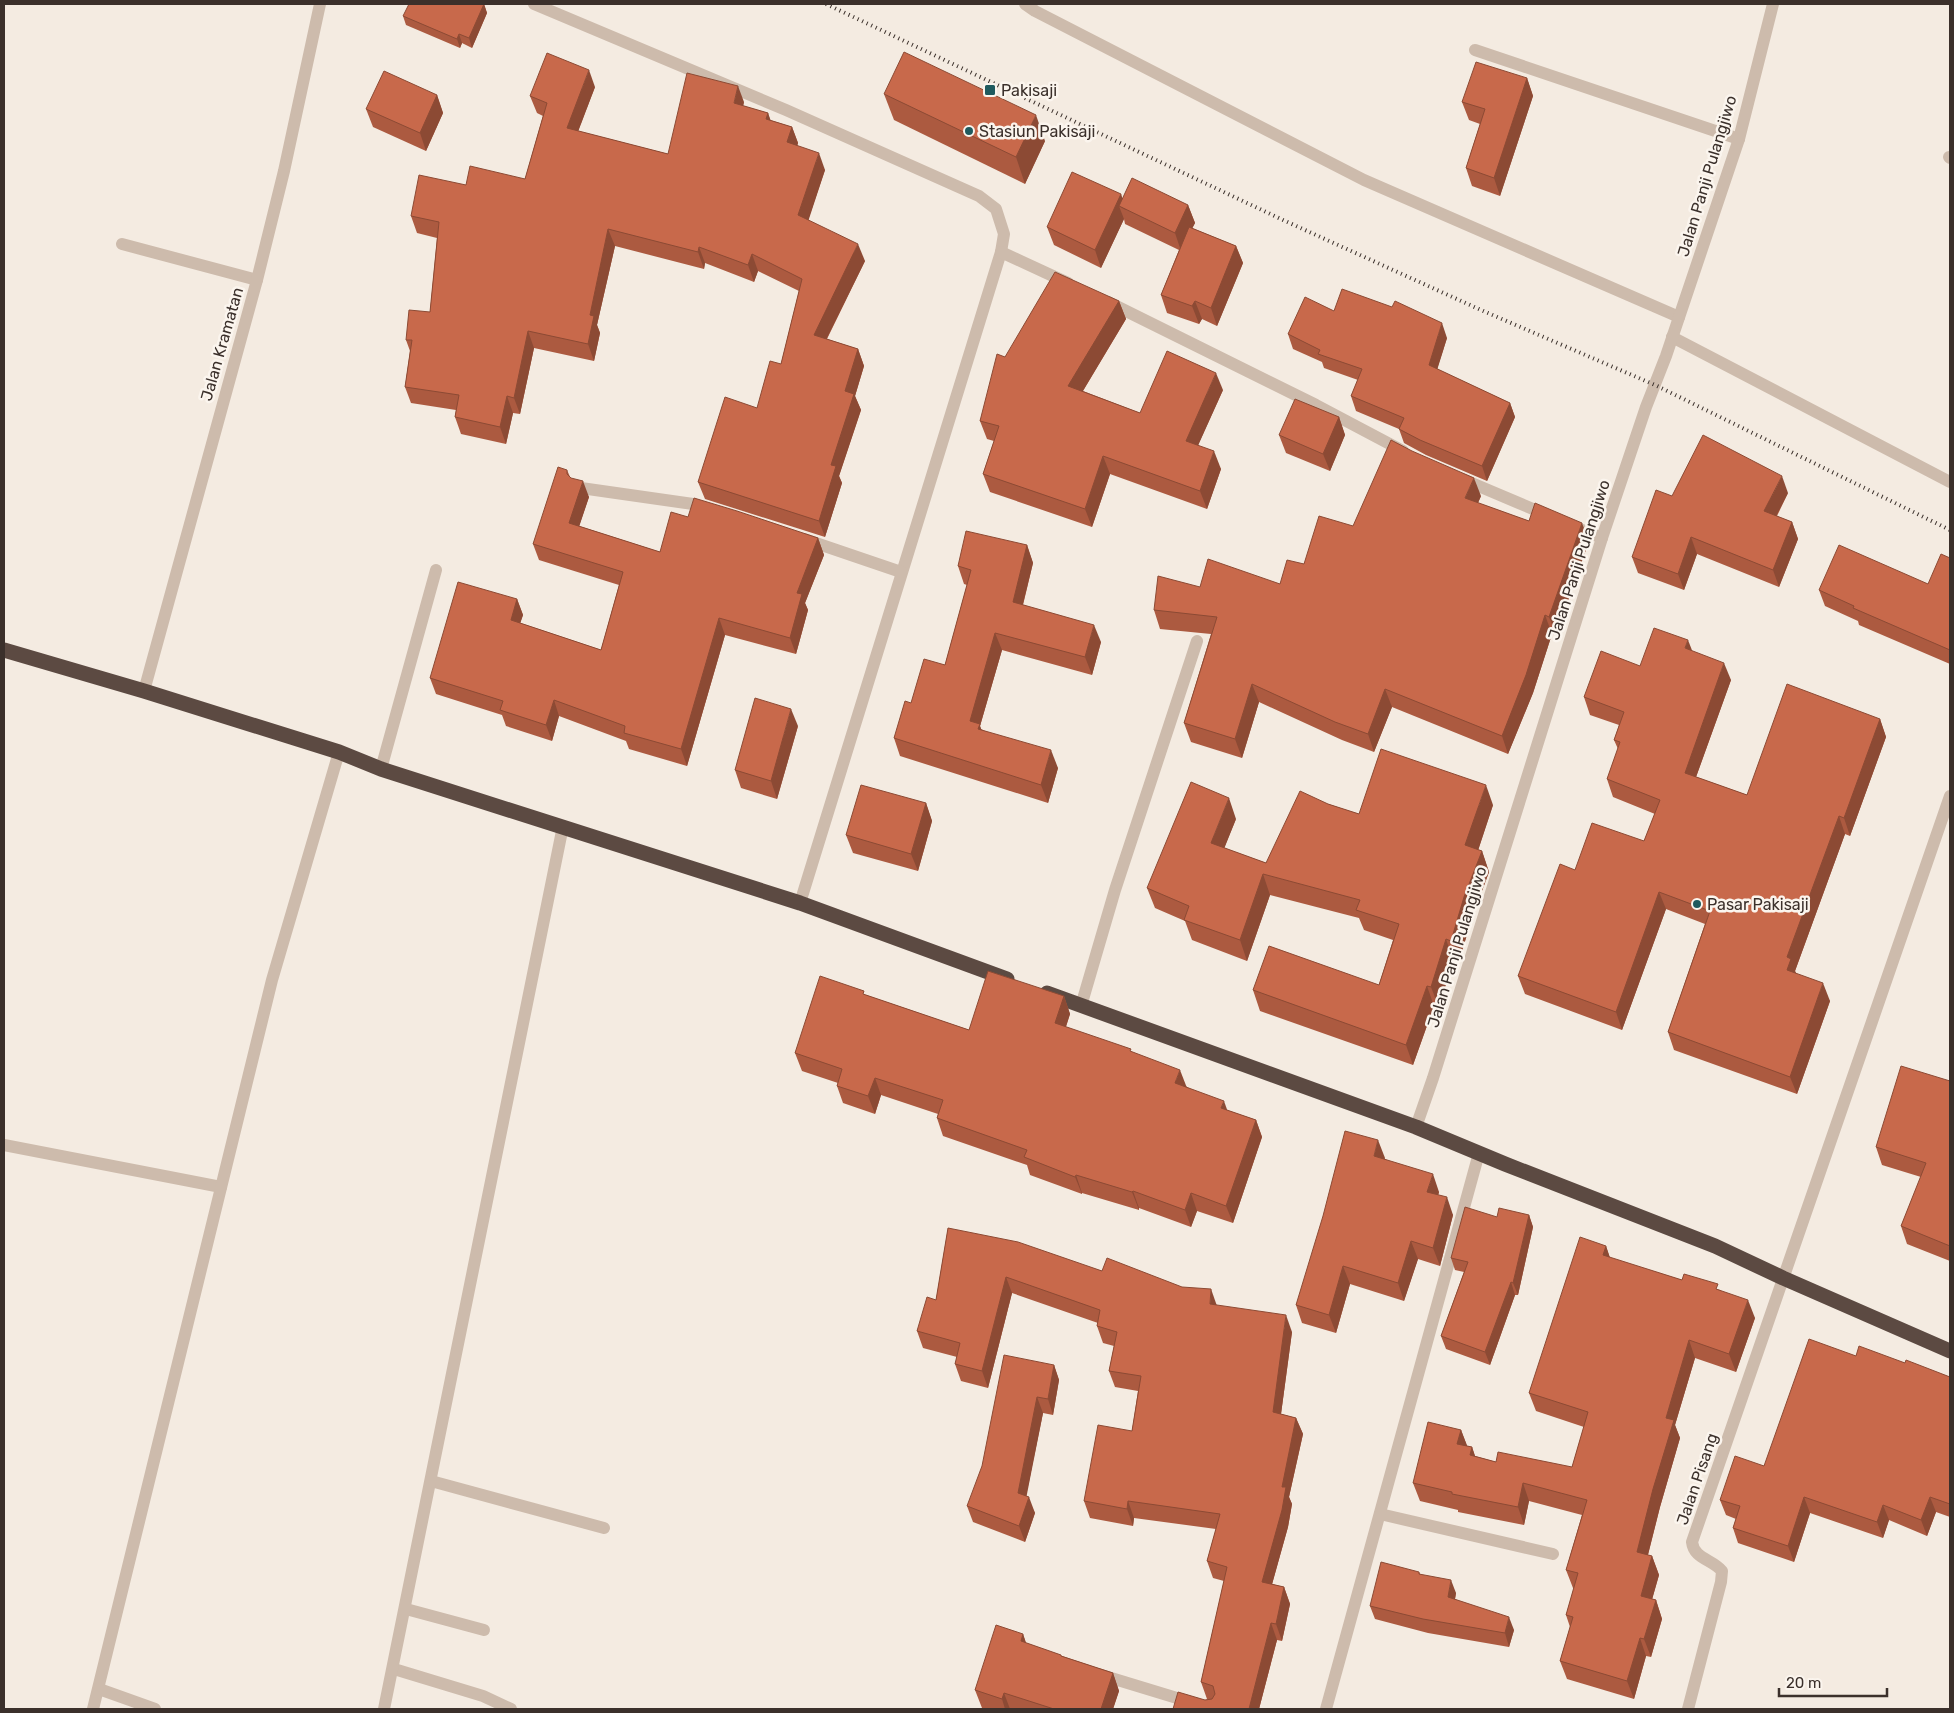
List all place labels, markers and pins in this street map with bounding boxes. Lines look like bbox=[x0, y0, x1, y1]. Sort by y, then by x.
place label: Pakisaji bbox=[1001, 81, 1057, 100]
marker: Pakisaji bbox=[983, 83, 997, 97]
place label: Stasiun Pakisaji bbox=[979, 122, 1095, 141]
marker: Stasiun Pakisaji bbox=[963, 125, 975, 137]
place label: Pasar Pakisaji bbox=[1707, 895, 1809, 914]
marker: Pasar Pakisaji bbox=[1691, 898, 1703, 910]

